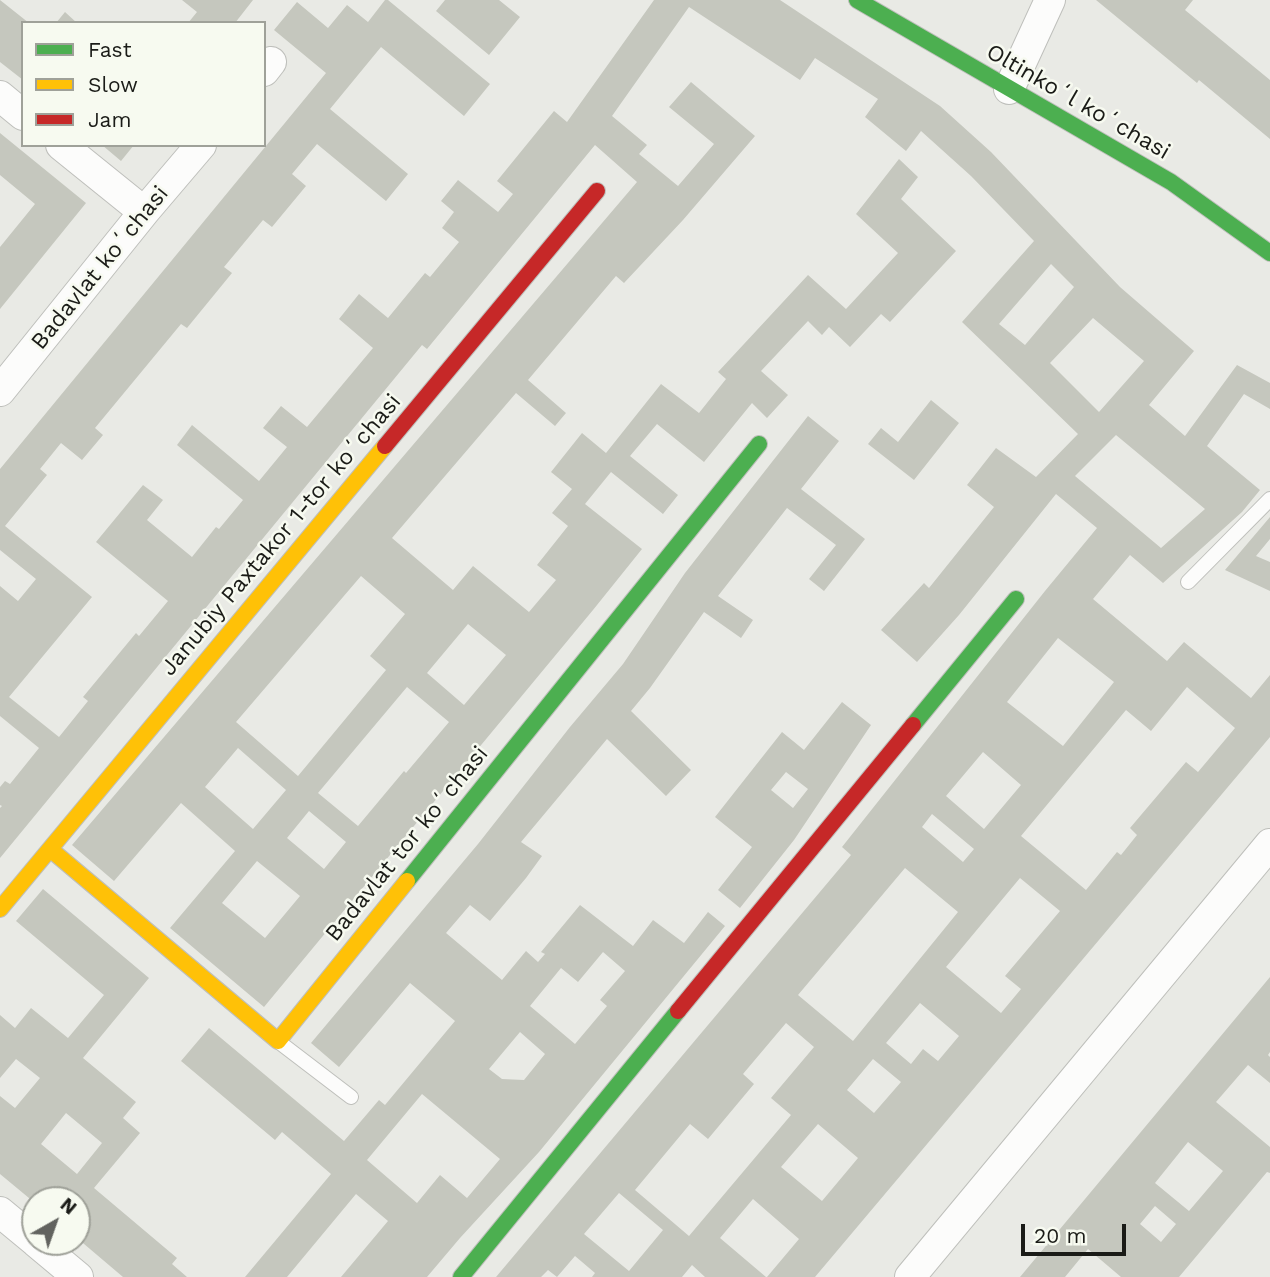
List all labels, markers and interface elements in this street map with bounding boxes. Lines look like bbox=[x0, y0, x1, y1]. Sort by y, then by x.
legend bbox=[21, 21, 266, 147]
text: Fast bbox=[88, 37, 132, 62]
street label: Oltinkoʻl koʻchasi bbox=[981, 38, 1175, 166]
text: Slow bbox=[88, 72, 138, 97]
text: Jam bbox=[88, 107, 131, 132]
street label: Badavlat koʻchasi bbox=[25, 181, 175, 355]
street label: Janubiy Paxtakor 1-tor koʻchasi bbox=[155, 389, 407, 681]
street label: Badavlat tor koʻchasi bbox=[320, 741, 494, 947]
north arrow bbox=[21, 1186, 91, 1256]
text: N bbox=[56, 1193, 81, 1219]
scale bar bbox=[1025, 1210, 1130, 1254]
text: 20 m bbox=[1034, 1223, 1086, 1248]

